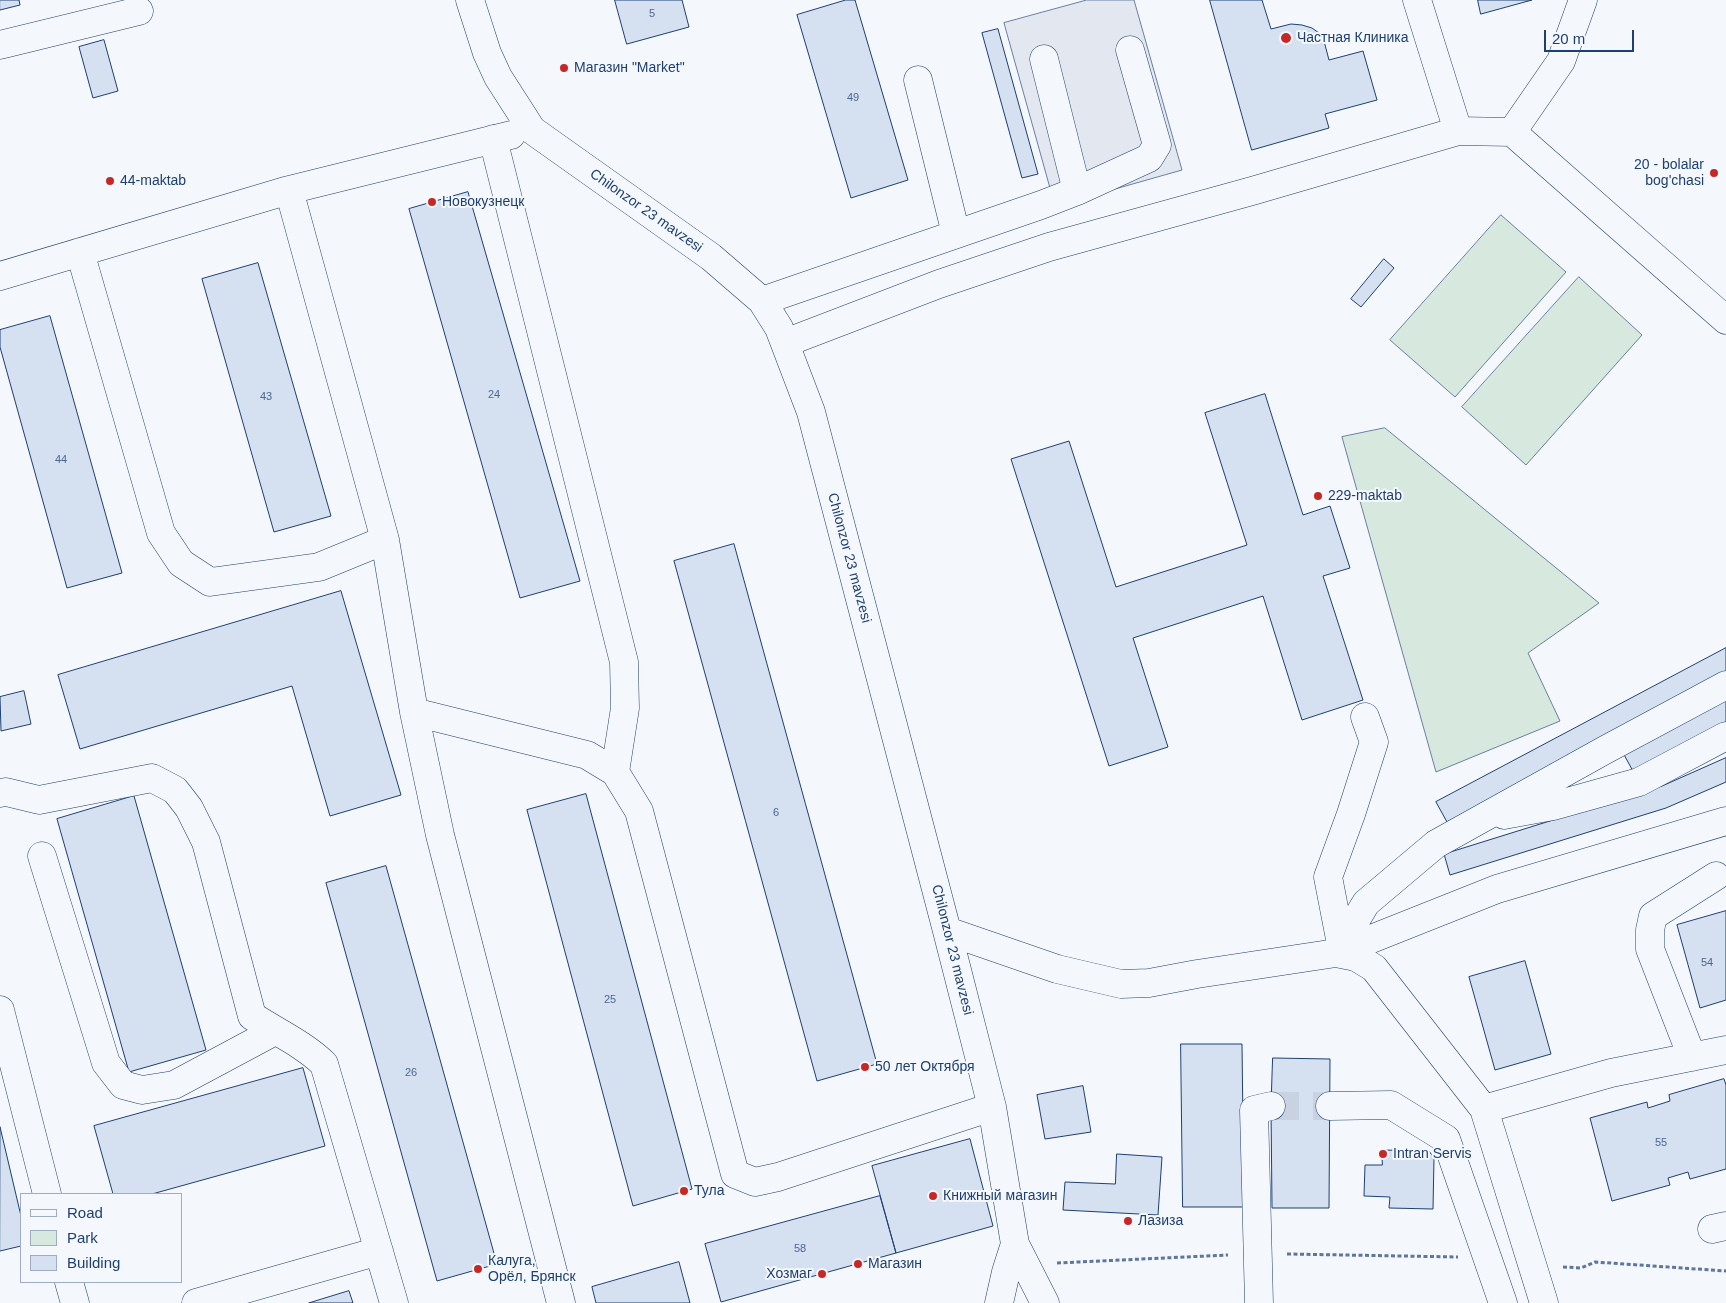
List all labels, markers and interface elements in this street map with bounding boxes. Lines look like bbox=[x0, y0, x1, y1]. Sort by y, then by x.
house number: 5 bbox=[649, 7, 655, 21]
scale bar bbox=[1546, 20, 1636, 52]
place label: Частная Клиника bbox=[1297, 30, 1408, 46]
text: 20 m bbox=[1552, 30, 1585, 47]
marker: Частная Клиника bbox=[1279, 31, 1293, 45]
place label: Магазин "Market" bbox=[574, 60, 685, 76]
marker: Магазин "Market" bbox=[558, 62, 570, 74]
house number: 49 bbox=[847, 91, 859, 105]
place label: 20 - bolalar bog'chasi bbox=[1634, 157, 1704, 190]
street label: Chilonzor 23 mavzesi bbox=[586, 166, 706, 256]
marker: 20 - bolalar bog'chasi bbox=[1708, 167, 1720, 179]
place label: 44-maktab bbox=[120, 173, 186, 189]
marker: 44-maktab bbox=[104, 175, 116, 187]
place label: Новокузнецк bbox=[442, 194, 524, 210]
marker: Новокузнецк bbox=[426, 196, 438, 208]
house number: 24 bbox=[488, 388, 500, 402]
house number: 43 bbox=[260, 390, 272, 404]
house number: 44 bbox=[55, 453, 67, 467]
place label: 229-maktab bbox=[1328, 488, 1402, 504]
marker: 229-maktab bbox=[1312, 490, 1324, 502]
street label: Chilonzor 23 mavzesi bbox=[824, 491, 874, 625]
house number: 6 bbox=[773, 806, 779, 820]
street label: Chilonzor 23 mavzesi bbox=[928, 883, 976, 1017]
house number: 54 bbox=[1701, 956, 1713, 970]
house number: 25 bbox=[604, 993, 616, 1007]
place label: 50 лет Октября bbox=[875, 1059, 975, 1075]
marker: 50 лет Октября bbox=[859, 1061, 871, 1073]
house number: 26 bbox=[405, 1066, 417, 1080]
house number: 55 bbox=[1655, 1136, 1667, 1150]
place label: Intran Servis bbox=[1393, 1146, 1472, 1162]
marker: Intran Servis bbox=[1377, 1148, 1389, 1160]
place label: Тула bbox=[694, 1183, 724, 1199]
marker: Тула bbox=[678, 1185, 690, 1197]
place label: Книжный магазин bbox=[943, 1188, 1057, 1204]
marker: Книжный магазин bbox=[927, 1190, 939, 1202]
legend bbox=[20, 1193, 182, 1283]
text: Road bbox=[67, 1204, 103, 1221]
place label: Лазиза bbox=[1138, 1213, 1183, 1229]
marker: Лазиза bbox=[1122, 1215, 1134, 1227]
text: Park bbox=[67, 1229, 98, 1246]
house number: 58 bbox=[794, 1242, 806, 1256]
place label: Калуга, Орёл, Брянск bbox=[488, 1253, 576, 1285]
text: Building bbox=[67, 1254, 120, 1271]
place label: Магазин bbox=[868, 1256, 922, 1272]
marker: Магазин bbox=[852, 1258, 864, 1270]
marker: Калуга, Орёл, Брянск bbox=[472, 1263, 484, 1275]
place label: Хозмаг bbox=[766, 1266, 812, 1282]
marker: Хозмаг bbox=[816, 1268, 828, 1280]

